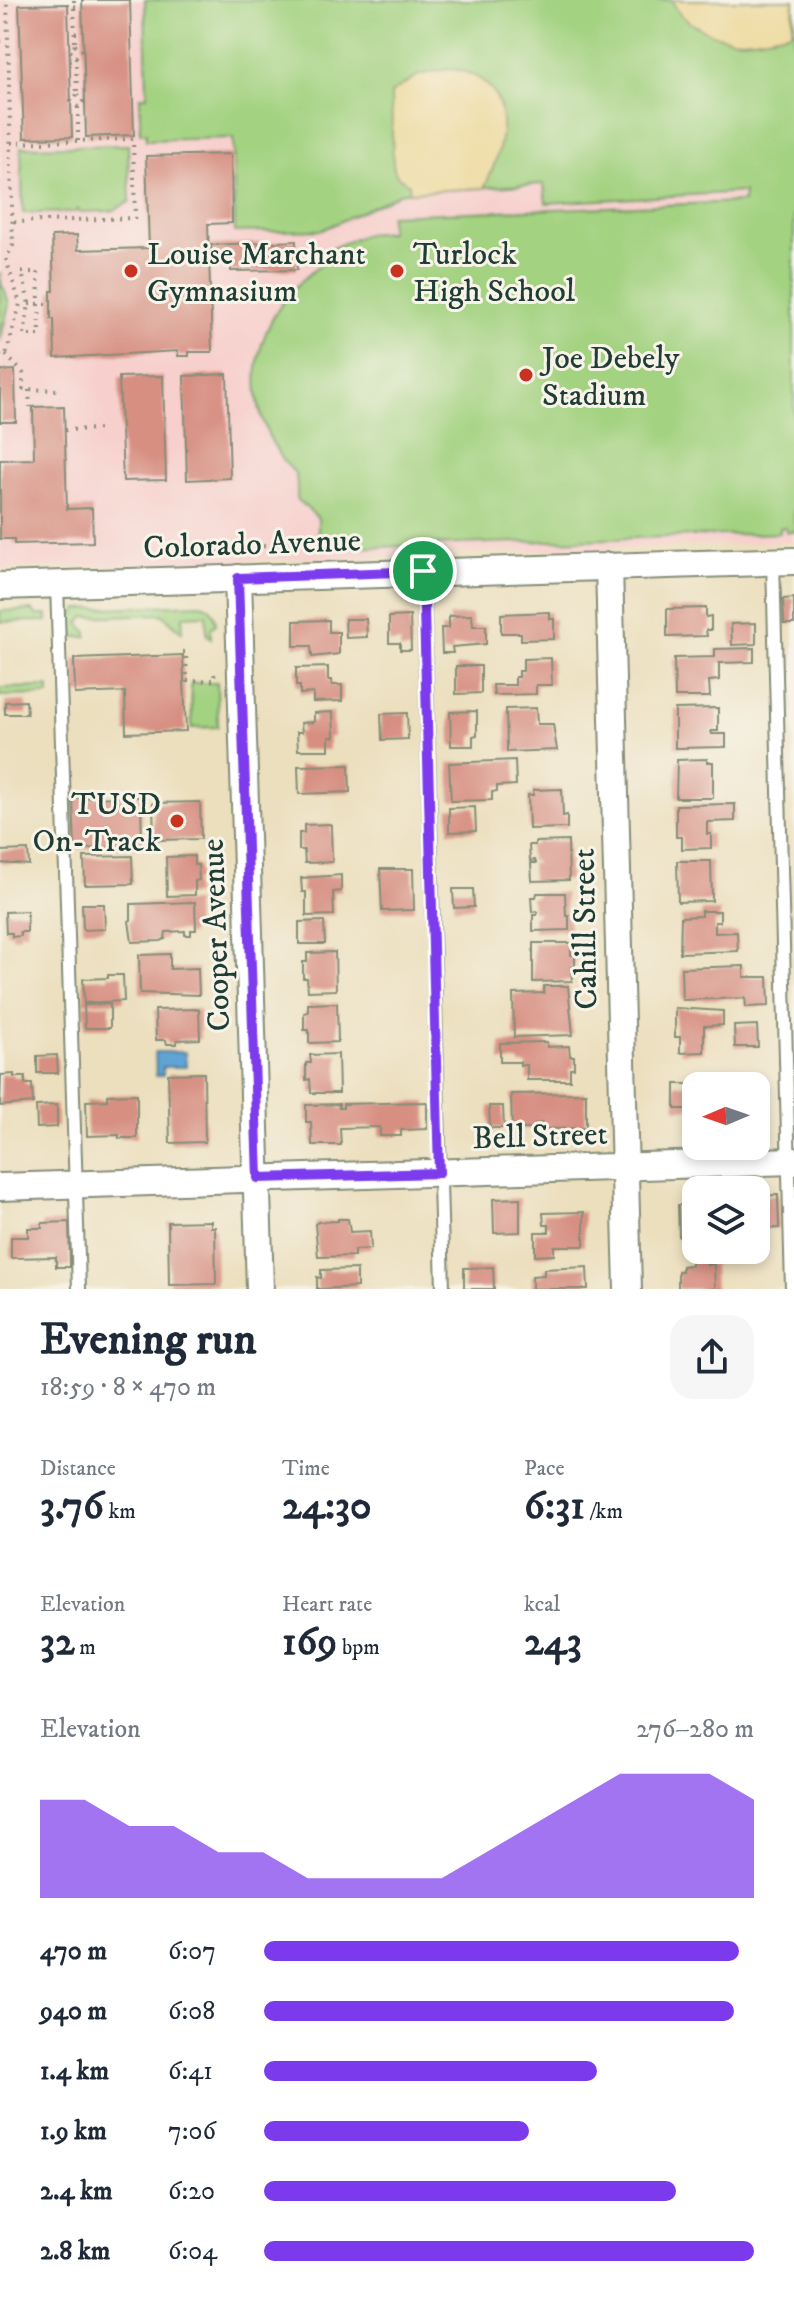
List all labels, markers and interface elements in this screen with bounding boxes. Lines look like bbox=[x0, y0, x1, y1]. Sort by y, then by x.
place label: Louise Marchant Gymnasium bbox=[147, 235, 366, 312]
place label: Turlock High School bbox=[413, 235, 576, 312]
marker: Louise Marchant Gymnasium bbox=[122, 262, 140, 280]
marker: Turlock High School bbox=[388, 262, 406, 280]
place label: Joe Debely Stadium bbox=[539, 339, 680, 416]
marker: Joe Debely Stadium bbox=[517, 366, 535, 384]
street label: Colorado Avenue bbox=[143, 521, 362, 569]
pin bbox=[389, 537, 457, 605]
icon: arrive bbox=[401, 549, 445, 593]
place label: TUSD On-Track bbox=[33, 785, 161, 862]
marker: TUSD On-Track bbox=[168, 812, 186, 830]
street label: Cooper Avenue bbox=[194, 838, 240, 1032]
street label: Cahill Street bbox=[565, 848, 607, 1010]
north arrow bbox=[682, 1072, 770, 1160]
map controls bbox=[682, 1072, 770, 1264]
street label: Bell Street bbox=[472, 1115, 608, 1159]
button: layers bbox=[682, 1176, 770, 1264]
text: Evening run bbox=[40, 1313, 257, 1368]
button: share bbox=[670, 1315, 754, 1399]
text: 18:59 · 8 × 470 m bbox=[40, 1371, 216, 1404]
text: Distance bbox=[40, 1455, 116, 1482]
text: Time bbox=[282, 1455, 330, 1482]
text: Pace bbox=[524, 1455, 565, 1482]
text: 3.76 bbox=[40, 1482, 104, 1532]
text: 24:30 bbox=[282, 1482, 372, 1532]
text: 6:31 bbox=[524, 1482, 585, 1532]
text: km bbox=[104, 1498, 136, 1525]
text: /km bbox=[585, 1498, 623, 1525]
text: Elevation bbox=[40, 1591, 125, 1618]
text: Heart rate bbox=[282, 1591, 372, 1618]
text: kcal bbox=[524, 1591, 560, 1618]
text: 32 bbox=[40, 1618, 75, 1668]
text: 169 bbox=[282, 1618, 337, 1668]
text: 243 bbox=[524, 1618, 582, 1668]
text: m bbox=[75, 1634, 96, 1661]
text: bpm bbox=[337, 1634, 380, 1661]
text: Elevation bbox=[40, 1713, 141, 1746]
text: 276–280 m bbox=[636, 1713, 754, 1746]
text: 470 m bbox=[40, 1935, 107, 1968]
text: 6:07 bbox=[168, 1935, 216, 1968]
text: 940 m bbox=[40, 1995, 107, 2028]
text: 6:08 bbox=[168, 1995, 215, 2028]
text: 1.4 km bbox=[40, 2055, 109, 2088]
text: 6:41 bbox=[168, 2055, 213, 2088]
text: 1.9 km bbox=[40, 2115, 107, 2148]
text: 7:06 bbox=[168, 2115, 216, 2148]
text: 2.4 km bbox=[40, 2175, 113, 2208]
text: 6:20 bbox=[168, 2175, 215, 2208]
text: 2.8 km bbox=[40, 2235, 110, 2268]
text: 6:04 bbox=[168, 2235, 217, 2268]

